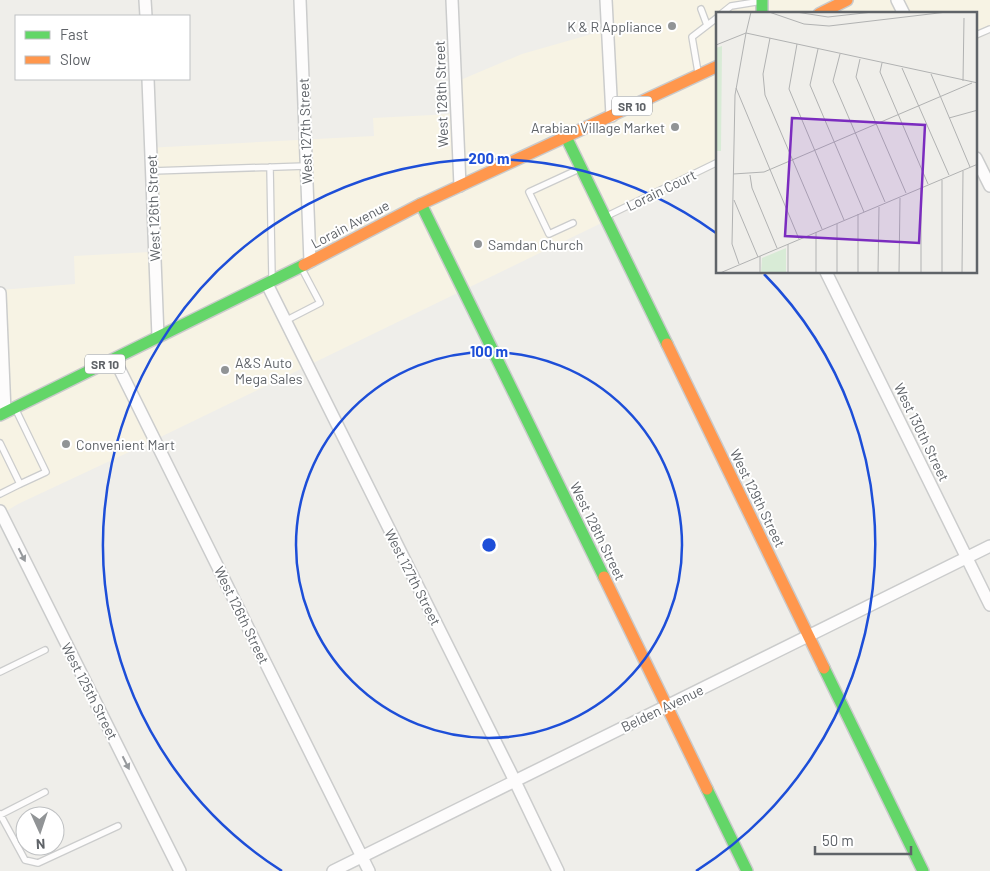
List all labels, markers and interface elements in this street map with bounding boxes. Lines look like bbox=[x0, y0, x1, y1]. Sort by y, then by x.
inset map bbox=[716, 12, 978, 274]
legend bbox=[15, 15, 190, 80]
place label: K & R Appliance bbox=[567, 18, 662, 35]
marker: K & R Appliance bbox=[666, 20, 678, 32]
text: Fast bbox=[60, 25, 88, 43]
street label: West 128th Street bbox=[431, 40, 451, 148]
text: Slow bbox=[60, 50, 91, 68]
street label: West 127th Street bbox=[295, 78, 315, 184]
road number: SR 10 bbox=[612, 96, 652, 115]
place label: Arabian Village Market bbox=[531, 119, 665, 136]
marker: Arabian Village Market bbox=[669, 121, 681, 133]
text: 200 m bbox=[468, 149, 510, 167]
street label: West 126th Street bbox=[143, 154, 163, 262]
street label: Lorain Court bbox=[623, 166, 699, 214]
street label: Lorain Avenue bbox=[308, 196, 392, 252]
place label: Samdan Church bbox=[488, 236, 583, 253]
marker: Samdan Church bbox=[472, 238, 484, 250]
text: 100 m bbox=[470, 342, 508, 360]
road number: SR 10 bbox=[85, 354, 125, 374]
place label: A&S Auto Mega Sales bbox=[235, 354, 303, 387]
marker: A&S Auto Mega Sales bbox=[219, 364, 231, 376]
street label: West 130th Street bbox=[891, 380, 953, 484]
place label: Convenient Mart bbox=[76, 436, 175, 453]
marker: Convenient Mart bbox=[60, 438, 72, 450]
street label: West 129th Street bbox=[727, 446, 789, 550]
street label: West 128th Street bbox=[567, 479, 629, 583]
street label: West 127th Street bbox=[381, 526, 445, 628]
centre of rings bbox=[480, 536, 498, 554]
one-way arrow bbox=[18, 548, 26, 562]
street label: West 126th Street bbox=[211, 563, 273, 667]
street label: West 125th Street bbox=[58, 640, 122, 742]
street label: Belden Avenue bbox=[618, 681, 706, 735]
one-way arrow bbox=[122, 756, 130, 770]
north arrow bbox=[15, 806, 65, 856]
scale bar bbox=[815, 824, 911, 856]
text: 50 m bbox=[822, 831, 854, 849]
text: N bbox=[36, 836, 46, 853]

